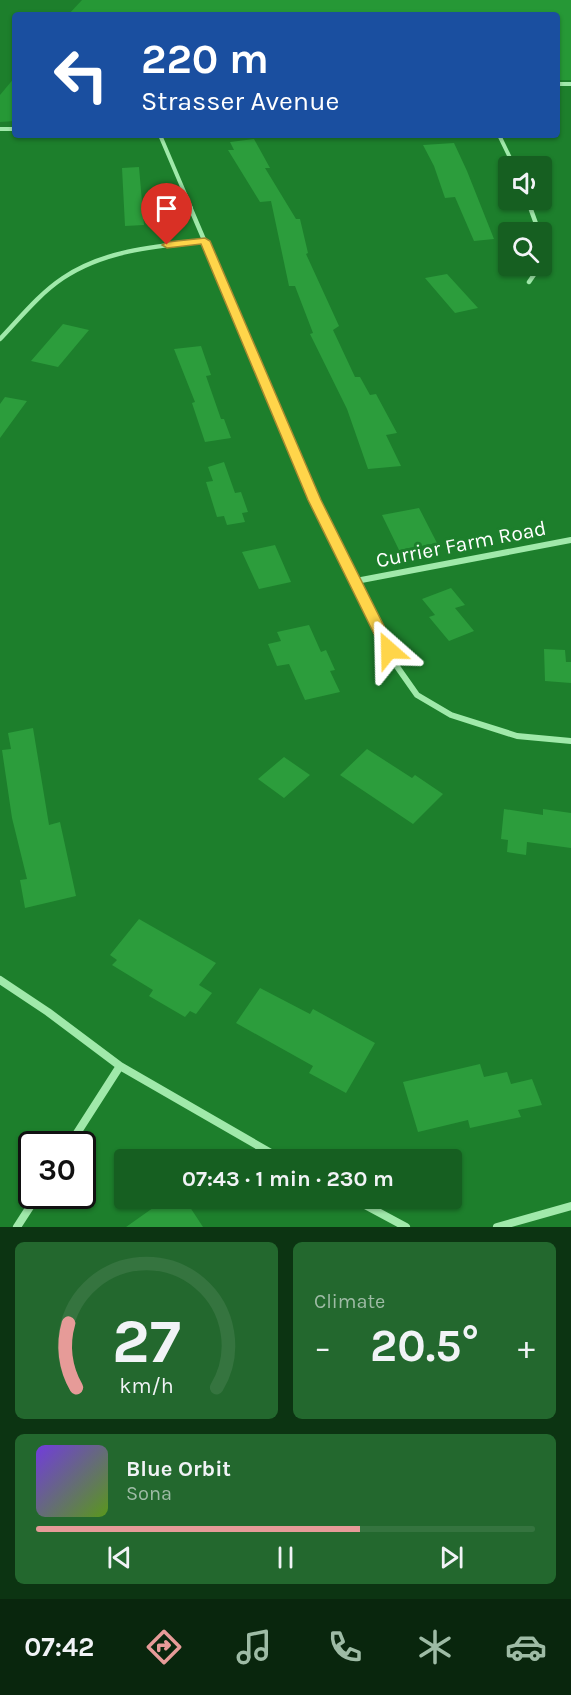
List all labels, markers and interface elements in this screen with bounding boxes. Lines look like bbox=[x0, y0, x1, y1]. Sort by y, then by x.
text: 220 m bbox=[141, 34, 269, 84]
icon: left bbox=[42, 36, 120, 114]
text: Strasser Avenue bbox=[141, 85, 339, 117]
map controls bbox=[498, 156, 552, 276]
button: sound bbox=[498, 156, 552, 210]
pin bbox=[141, 183, 192, 245]
icon: arrive bbox=[150, 192, 183, 225]
button: search bbox=[498, 222, 552, 276]
street label: Currier Farm Road bbox=[374, 516, 548, 572]
position arrow bbox=[357, 618, 421, 682]
speed limit sign: 30 bbox=[18, 1131, 96, 1209]
text: 07:43 · 1 min · 230 m bbox=[182, 1166, 394, 1192]
text: Climate bbox=[314, 1290, 385, 1313]
text: 27 bbox=[112, 1305, 181, 1378]
text: 20.5° bbox=[370, 1320, 479, 1372]
text: − bbox=[314, 1328, 331, 1366]
text: + bbox=[518, 1328, 535, 1366]
text: km/h bbox=[119, 1373, 174, 1398]
text: Blue Orbit bbox=[126, 1456, 231, 1482]
text: Sona bbox=[126, 1482, 172, 1505]
icon: previous bbox=[103, 1541, 136, 1574]
icon: pause bbox=[269, 1541, 302, 1574]
icon: next bbox=[435, 1541, 468, 1574]
icon: directions bbox=[143, 1626, 185, 1668]
icon: music bbox=[233, 1626, 275, 1668]
icon: phone bbox=[324, 1626, 366, 1668]
icon: climate bbox=[414, 1626, 456, 1668]
icon: car bbox=[505, 1626, 547, 1668]
text: 07:42 bbox=[24, 1631, 94, 1663]

